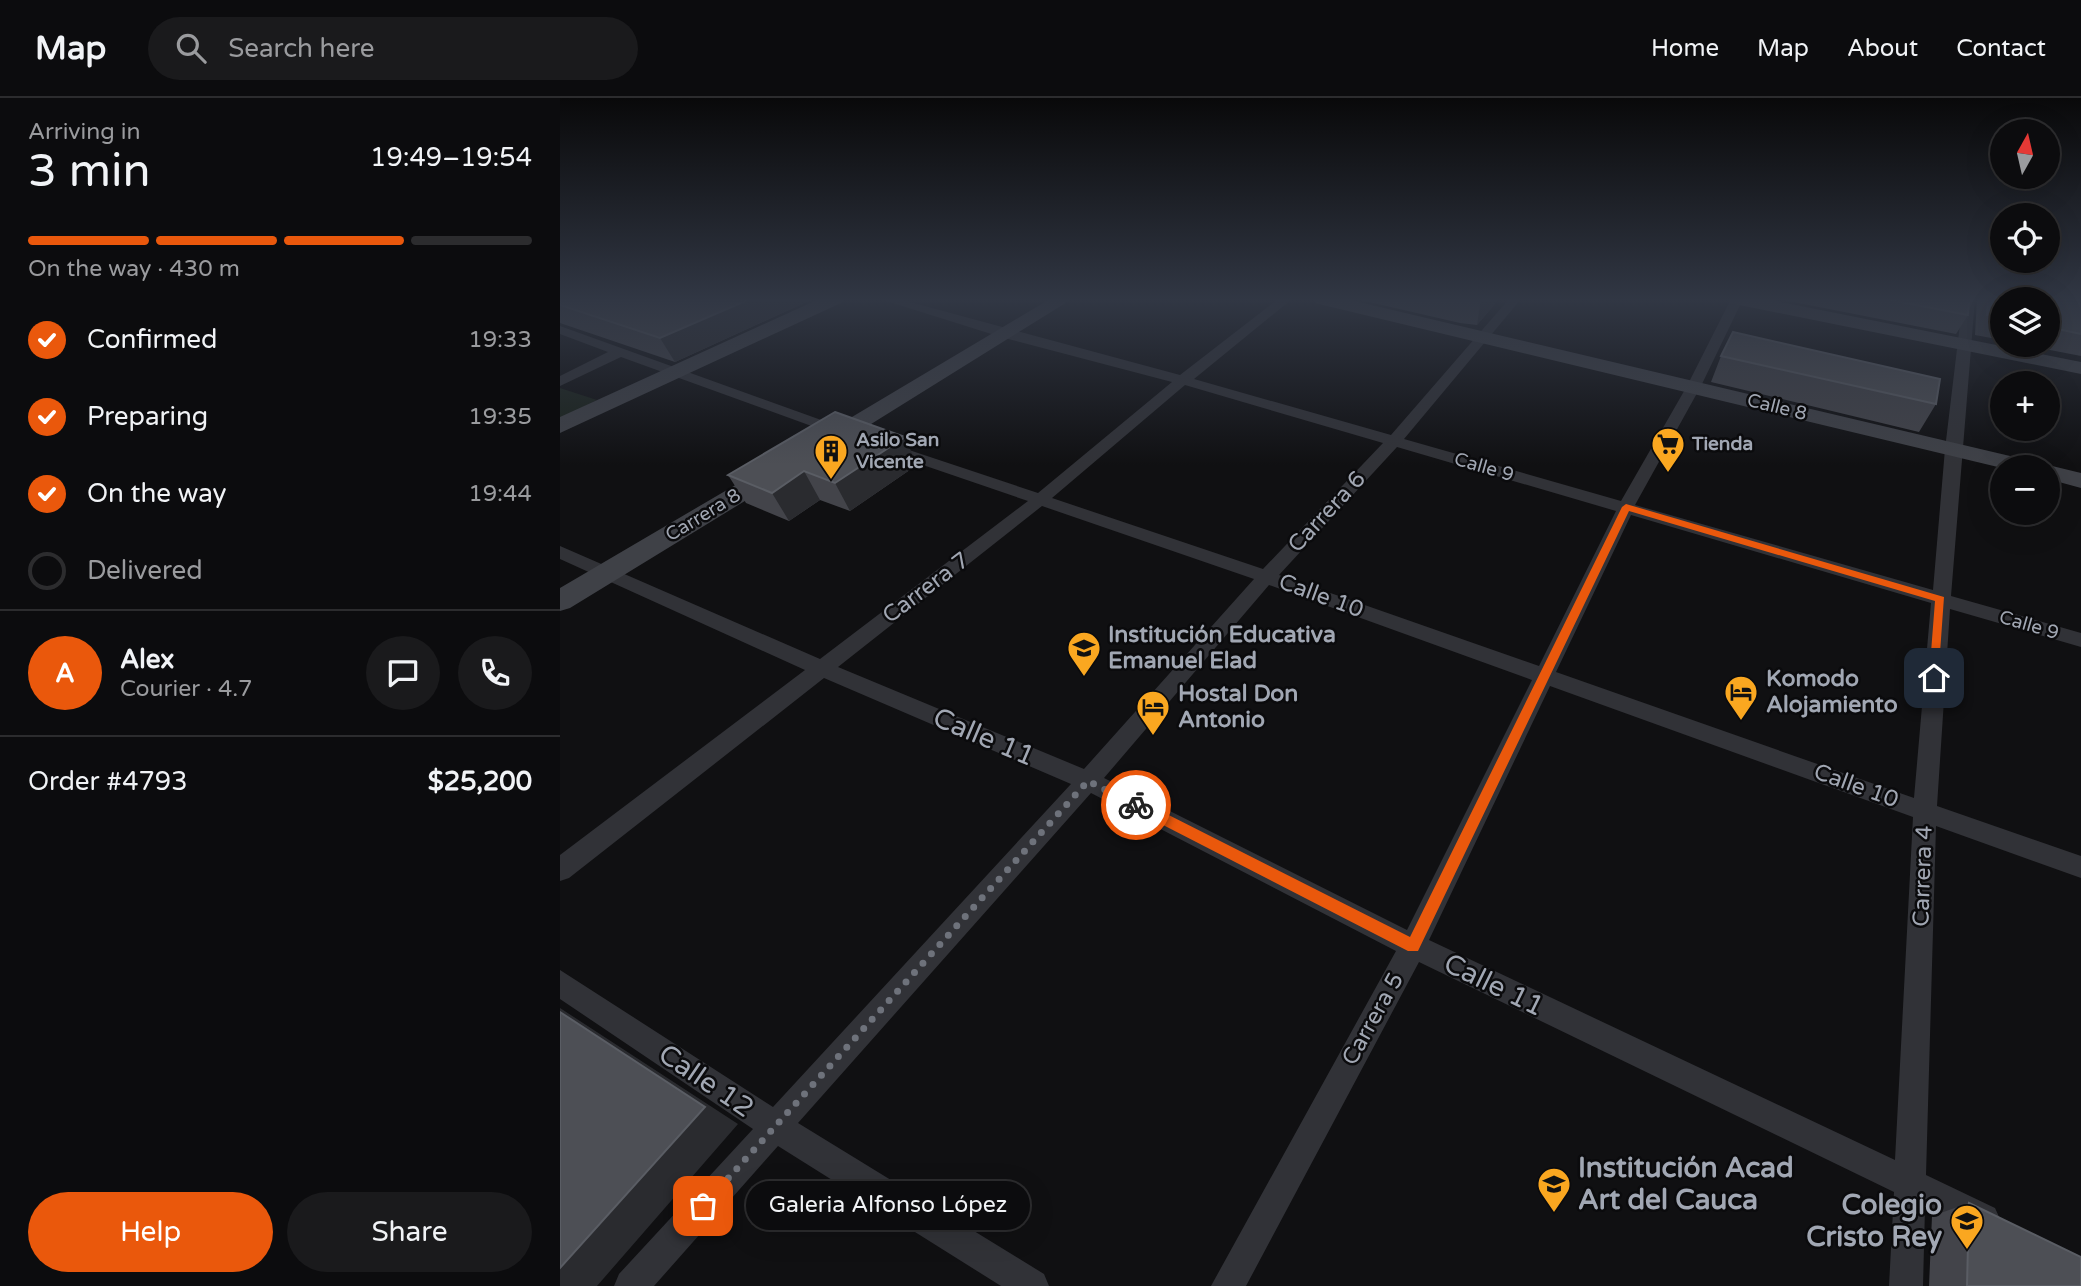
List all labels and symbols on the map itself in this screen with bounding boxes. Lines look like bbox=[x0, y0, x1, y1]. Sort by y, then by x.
north arrow bbox=[1990, 119, 2060, 189]
street label: Calle 8 bbox=[1745, 389, 1809, 425]
supermarket icon: Tienda bbox=[1649, 425, 1687, 474]
place label: Asilo San Vicente bbox=[856, 429, 939, 473]
building icon: Asilo San Vicente bbox=[812, 432, 850, 481]
place label: Tienda bbox=[1691, 433, 1753, 455]
street label: Calle 9 bbox=[1452, 448, 1516, 486]
street label: Carrera 6 bbox=[1282, 465, 1372, 559]
street label: Carrera 8 bbox=[661, 484, 745, 546]
street label: Carrera 7 bbox=[877, 546, 975, 630]
street label: Calle 10 bbox=[1275, 568, 1367, 624]
street label: Calle 9 bbox=[1997, 606, 2061, 644]
place label: Institución Educativa Emanuel Elad bbox=[1108, 621, 1336, 675]
school or university icon: Institución Educativa Emanuel Elad bbox=[1065, 629, 1103, 678]
pin bbox=[1904, 648, 1964, 708]
place label: Komodo Alojamiento bbox=[1766, 665, 1898, 719]
hotel icon: Komodo Alojamiento bbox=[1722, 673, 1760, 722]
place label: Hostal Don Antonio bbox=[1178, 680, 1298, 734]
hotel icon: Hostal Don Antonio bbox=[1134, 688, 1172, 737]
street label: Calle 11 bbox=[928, 700, 1040, 774]
street label: Calle 10 bbox=[1810, 758, 1902, 814]
courier bbox=[1101, 770, 1171, 840]
street label: Carrera 4 bbox=[1907, 825, 1939, 927]
street label: Calle 11 bbox=[1438, 946, 1550, 1024]
street label: Carrera 5 bbox=[1336, 968, 1410, 1070]
street label: Calle 12 bbox=[652, 1037, 760, 1125]
place label: Institución Acad Art del Cauca bbox=[1578, 1151, 1794, 1217]
school or university icon: Institución Acad Art del Cauca bbox=[1535, 1165, 1573, 1214]
pin bbox=[673, 1176, 733, 1236]
callout: Galeria Alfonso López bbox=[745, 1182, 1028, 1230]
place label: Colegio Cristo Rey bbox=[1806, 1188, 1942, 1254]
school or university icon: Colegio Cristo Rey bbox=[1948, 1202, 1986, 1251]

